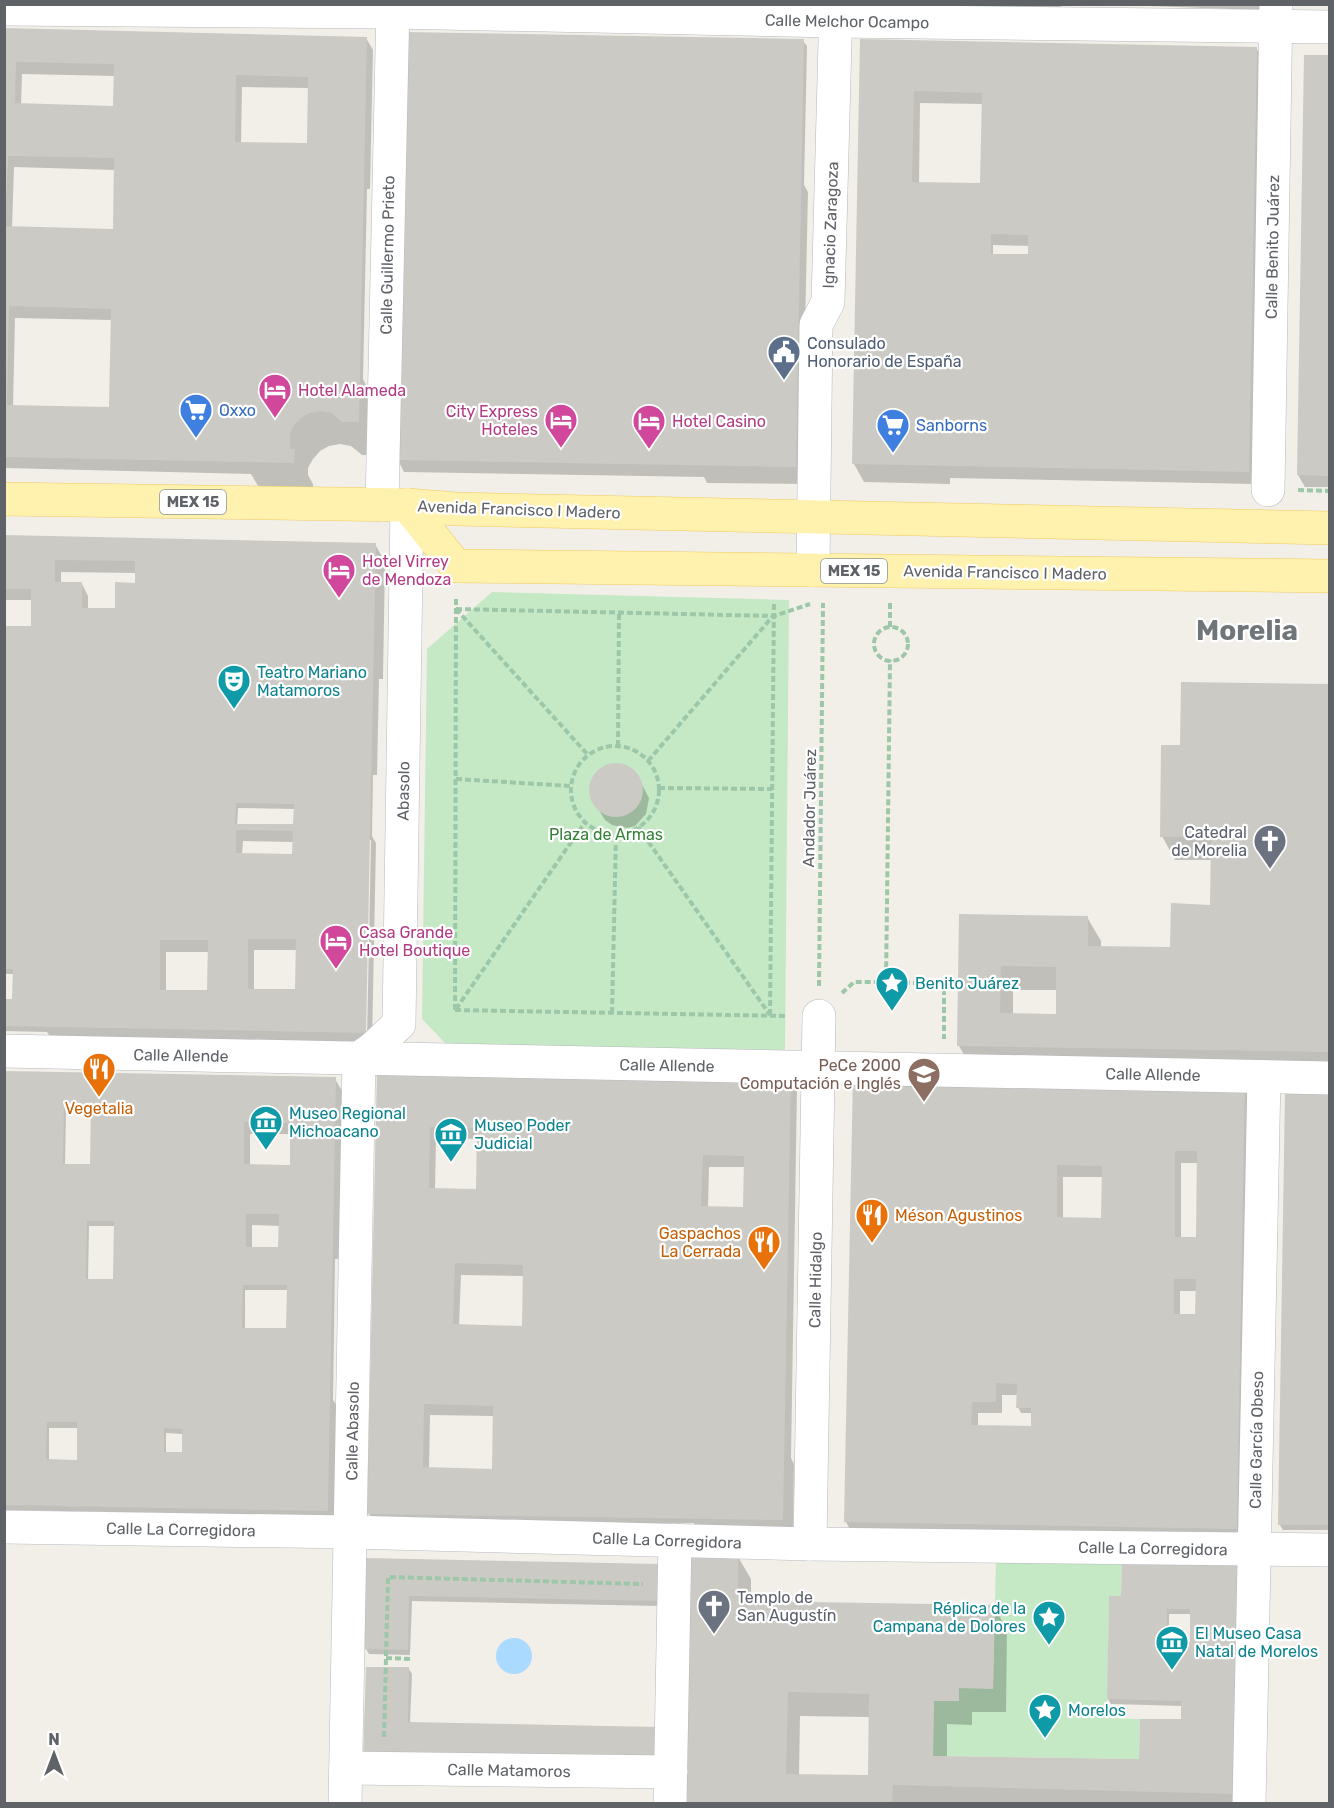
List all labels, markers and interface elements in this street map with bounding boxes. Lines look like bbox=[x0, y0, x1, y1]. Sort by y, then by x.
street label: Calle Melchor Ocampo bbox=[765, 11, 929, 32]
street label: Ignacio Zaragoza bbox=[819, 161, 842, 289]
street label: Calle Guillermo Prieto bbox=[377, 175, 398, 335]
street label: Calle Benito Juárez bbox=[1262, 175, 1283, 319]
public building icon: Consulado Honorario de España bbox=[766, 334, 802, 381]
place label: Consulado Honorario de España bbox=[807, 334, 961, 371]
hotel icon: Hotel Alameda bbox=[257, 372, 293, 419]
place label: Hotel Alameda bbox=[298, 381, 406, 400]
supermarket icon: Oxxo bbox=[178, 392, 214, 439]
place label: Oxxo bbox=[219, 401, 256, 420]
place label: City Express Hoteles bbox=[446, 402, 538, 439]
hotel icon: City Express Hoteles bbox=[543, 402, 579, 449]
hotel icon: Hotel Casino bbox=[631, 403, 667, 450]
supermarket icon: Sanborns bbox=[875, 407, 911, 454]
place label: Hotel Casino bbox=[672, 412, 766, 431]
place label: Sanborns bbox=[916, 416, 987, 435]
road number: MEX 15 bbox=[160, 490, 226, 514]
street label: Avenida Francisco I Madero bbox=[417, 496, 621, 523]
hotel icon: Hotel Virrey de Mendoza bbox=[321, 552, 357, 599]
place label: Hotel Virrey de Mendoza bbox=[362, 552, 451, 589]
road number: MEX 15 bbox=[821, 559, 887, 583]
street label: Avenida Francisco I Madero bbox=[903, 561, 1107, 584]
district label: Morelia bbox=[1196, 614, 1298, 647]
theatre icon: Teatro Mariano Matamoros bbox=[216, 663, 252, 710]
place label: Teatro Mariano Matamoros bbox=[257, 663, 367, 700]
street label: Andador Juárez bbox=[799, 749, 820, 868]
street label: Abasolo bbox=[393, 761, 414, 821]
place label: Catedral de Morelia bbox=[1171, 823, 1247, 860]
church icon: Catedral de Morelia bbox=[1252, 823, 1288, 870]
park label: Plaza de Armas bbox=[549, 825, 663, 844]
hotel icon: Casa Grande Hotel Boutique bbox=[318, 923, 354, 970]
place label: Casa Grande Hotel Boutique bbox=[359, 923, 470, 960]
place icon: Benito Juárez bbox=[874, 965, 910, 1012]
place label: Benito Juárez bbox=[915, 974, 1019, 993]
street label: Calle Allende bbox=[133, 1045, 229, 1066]
restaurant icon: Vegetalia bbox=[81, 1051, 117, 1098]
street label: Calle Allende bbox=[619, 1055, 715, 1076]
place label: PeCe 2000 Computación e Inglés bbox=[740, 1056, 901, 1093]
school or university icon: PeCe 2000 Computación e Inglés bbox=[906, 1056, 942, 1103]
street label: Calle Allende bbox=[1105, 1064, 1201, 1085]
place label: Vegetalia bbox=[65, 1099, 133, 1118]
museum icon: Museo Regional Michoacano bbox=[248, 1104, 284, 1151]
place label: Museo Regional Michoacano bbox=[289, 1104, 406, 1141]
museum icon: Museo Poder Judicial bbox=[433, 1116, 469, 1163]
place label: Museo Poder Judicial bbox=[474, 1116, 570, 1153]
restaurant icon: Méson Agustinos bbox=[854, 1197, 890, 1244]
place label: Méson Agustinos bbox=[895, 1206, 1022, 1225]
place label: Gaspachos La Cerrada bbox=[659, 1224, 741, 1261]
restaurant icon: Gaspachos La Cerrada bbox=[746, 1224, 782, 1271]
street label: Calle Hidalgo bbox=[805, 1232, 826, 1328]
street label: Calle García Obeso bbox=[1246, 1371, 1267, 1509]
street label: Calle Abasolo bbox=[342, 1381, 363, 1481]
street label: Calle La Corregidora bbox=[106, 1519, 256, 1540]
street label: Calle La Corregidora bbox=[592, 1528, 742, 1553]
street label: Calle La Corregidora bbox=[1078, 1538, 1228, 1559]
church icon: Templo de San Augustín bbox=[696, 1588, 732, 1635]
place label: Templo de San Augustín bbox=[737, 1588, 836, 1625]
place label: Réplica de la Campana de Dolores bbox=[873, 1599, 1026, 1636]
place icon: Réplica de la Campana de Dolores bbox=[1031, 1599, 1067, 1646]
museum icon: El Museo Casa Natal de Morelos bbox=[1154, 1624, 1190, 1671]
place label: El Museo Casa Natal de Morelos bbox=[1195, 1624, 1318, 1661]
place icon: Morelos bbox=[1027, 1692, 1063, 1739]
place label: Morelos bbox=[1068, 1701, 1126, 1720]
north arrow bbox=[24, 1724, 84, 1784]
text: N bbox=[48, 1730, 60, 1749]
street label: Calle Matamoros bbox=[447, 1760, 571, 1781]

